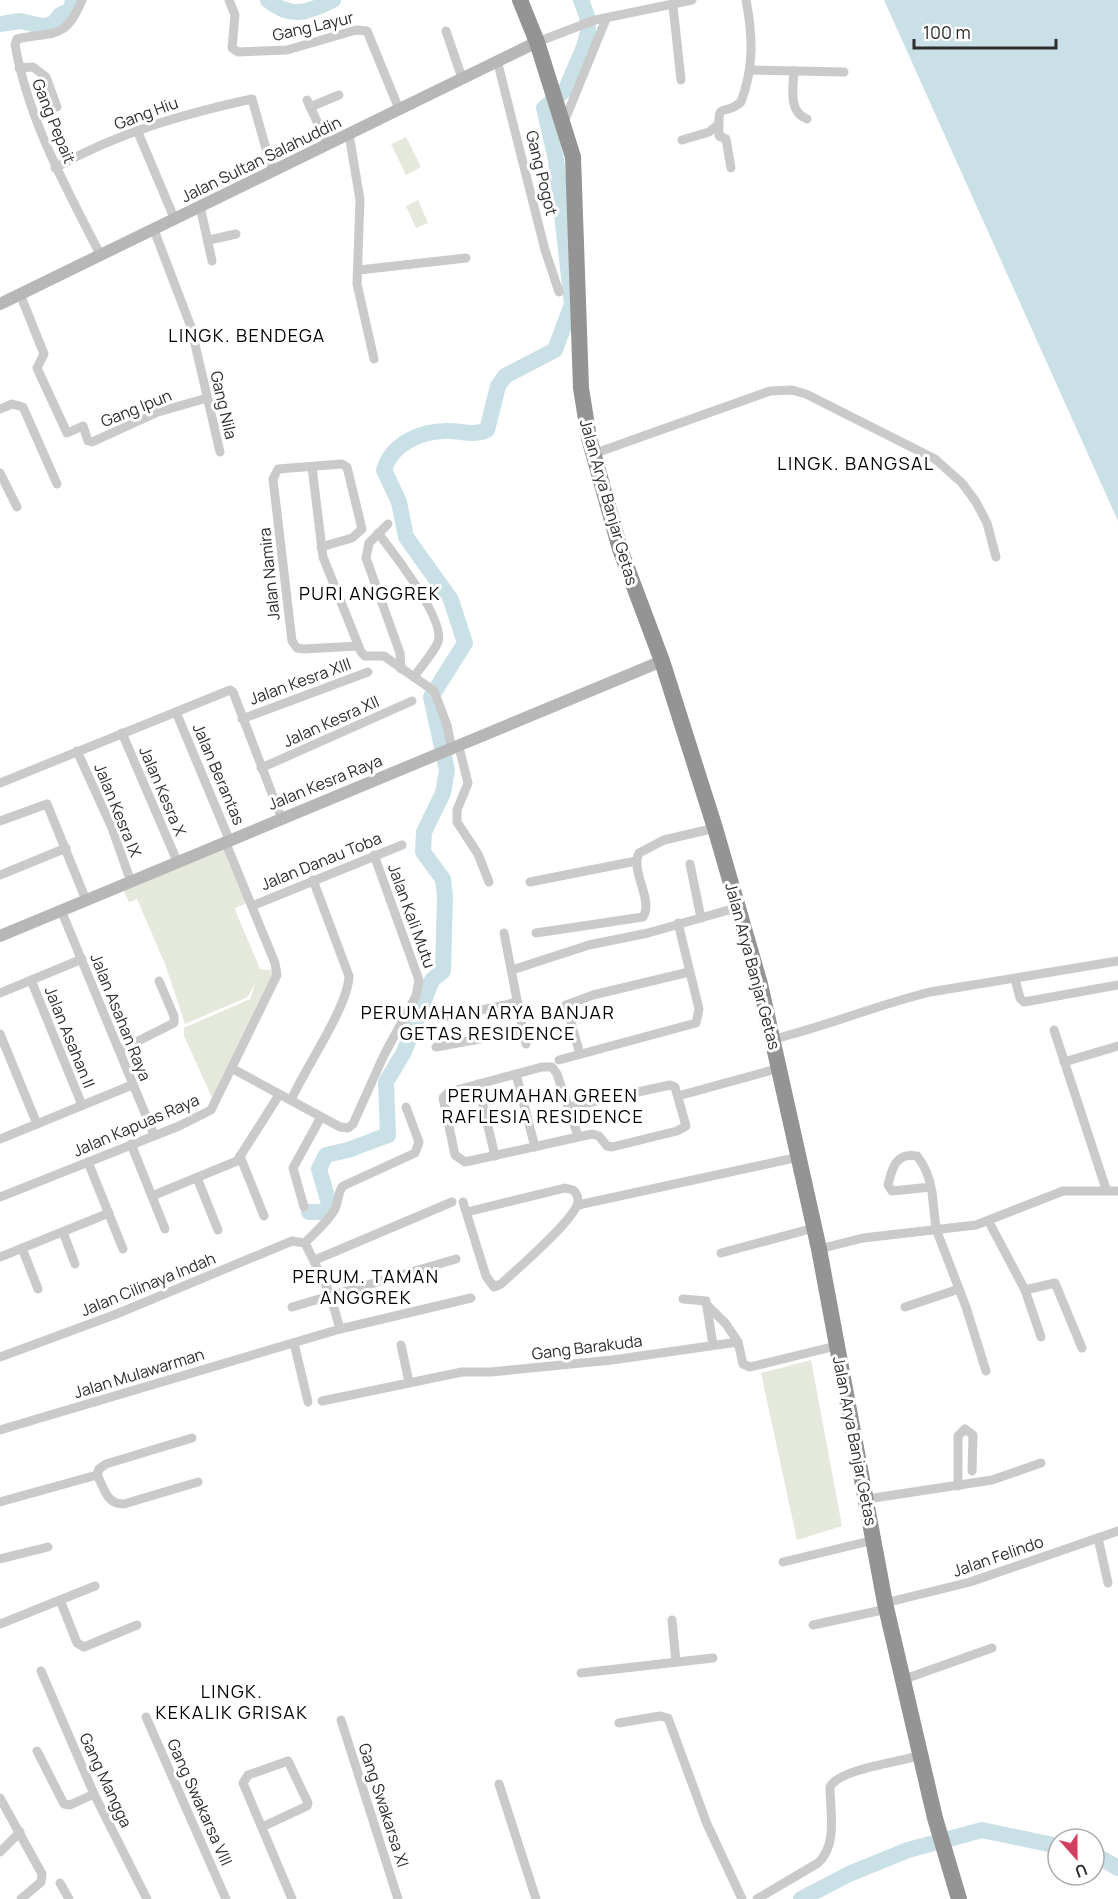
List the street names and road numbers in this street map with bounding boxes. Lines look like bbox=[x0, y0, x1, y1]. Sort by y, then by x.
street label: Gang Layur bbox=[270, 6, 356, 46]
street label: Gang Pepait bbox=[27, 75, 81, 167]
street label: Gang Hiu bbox=[111, 91, 181, 135]
street label: Jalan Sultan Salahuddin bbox=[177, 111, 345, 207]
street label: Gang Pogot bbox=[521, 128, 563, 218]
street label: Gang Nila bbox=[205, 369, 243, 441]
street label: Gang Ipun bbox=[97, 384, 175, 432]
street label: Jalan Arya Banjar Getas bbox=[575, 416, 643, 588]
street label: Jalan Namira bbox=[253, 527, 285, 621]
street label: Jalan Kesra XIII bbox=[246, 652, 354, 710]
street label: Jalan Kesra XII bbox=[279, 690, 383, 752]
street label: Jalan Berantas bbox=[188, 720, 250, 828]
street label: Jalan Kesra X bbox=[134, 743, 192, 840]
street label: Jalan Kesra Raya bbox=[265, 749, 385, 815]
street label: Jalan Kesra IX bbox=[89, 760, 147, 860]
street label: Jalan Danau Toba bbox=[257, 827, 385, 895]
street label: Jalan Kali Mutu bbox=[383, 861, 441, 971]
street label: Jalan Arya Banjar Getas bbox=[720, 880, 786, 1052]
street label: Jalan Asahan Raya bbox=[85, 950, 157, 1084]
street label: Jalan Asahan II bbox=[40, 983, 100, 1091]
street label: Jalan Kapuas Raya bbox=[70, 1089, 202, 1161]
street label: Jalan Cilinaya Indah bbox=[77, 1247, 219, 1321]
street label: Gang Barakuda bbox=[530, 1329, 644, 1365]
street label: Jalan Mulawarman bbox=[71, 1343, 207, 1403]
street label: Jalan Arya Banjar Getas bbox=[828, 1354, 882, 1528]
street label: Jalan Felindo bbox=[950, 1530, 1046, 1582]
street label: Gang Mangga bbox=[74, 1729, 138, 1831]
street label: Gang Swakarsa VIII bbox=[162, 1735, 238, 1869]
street label: Gang Swakarsa XI bbox=[354, 1740, 414, 1870]

